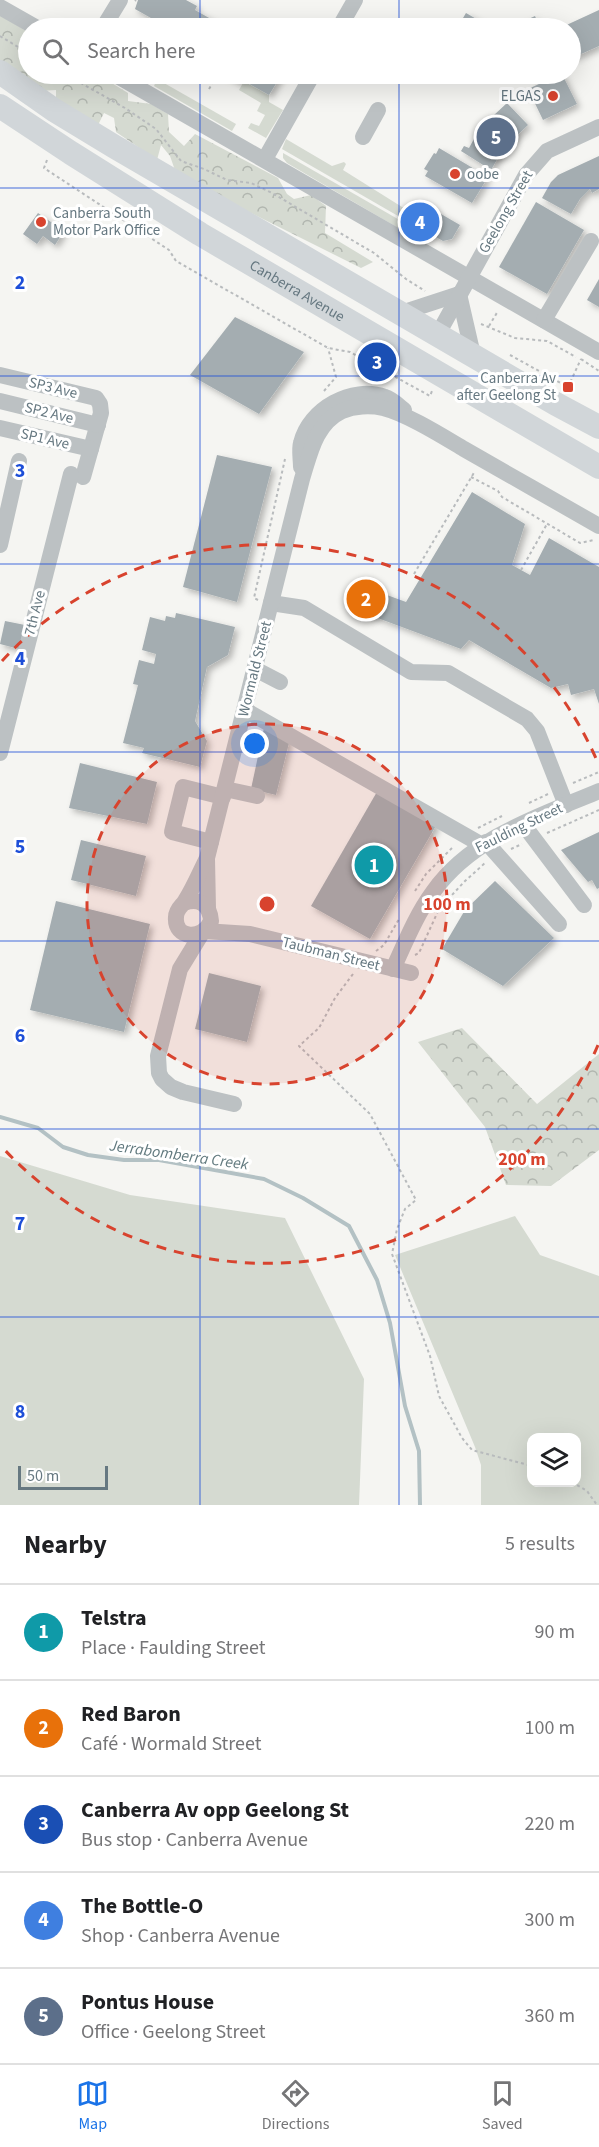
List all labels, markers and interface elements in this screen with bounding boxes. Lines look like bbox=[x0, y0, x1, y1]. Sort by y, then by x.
search box bbox=[18, 18, 581, 84]
icon: search bbox=[39, 35, 72, 68]
text: Search here bbox=[87, 35, 195, 67]
place label: ELGAS bbox=[501, 86, 541, 107]
marker: ELGAS bbox=[546, 89, 560, 103]
pin: 5 bbox=[476, 114, 516, 160]
place label: oobe bbox=[467, 164, 499, 185]
marker: oobe bbox=[448, 167, 462, 181]
street label: Geelong Street bbox=[474, 167, 538, 257]
pin: 4 bbox=[400, 200, 440, 244]
place label: Canberra South Motor Park Office bbox=[53, 203, 160, 241]
marker: Canberra South Motor Park Office bbox=[34, 215, 48, 229]
street label: Canberra Avenue bbox=[246, 255, 349, 327]
text: 2 bbox=[15, 269, 25, 297]
pin: 3 bbox=[358, 340, 397, 385]
place label: Canberra Av after Geelong St bbox=[457, 368, 556, 406]
street label: SP3 Ave bbox=[26, 372, 80, 404]
marker: Canberra Av after Geelong St bbox=[561, 380, 575, 394]
street label: SP2 Ave bbox=[22, 397, 76, 429]
street label: SP1 Ave bbox=[19, 423, 71, 455]
text: 3 bbox=[15, 457, 25, 485]
pin: 2 bbox=[346, 576, 386, 622]
street label: 7th Ave bbox=[19, 588, 51, 638]
street label: Wormald Street bbox=[233, 619, 277, 719]
text: 4 bbox=[15, 645, 26, 673]
your location bbox=[240, 729, 269, 758]
street label: Faulding Street bbox=[472, 798, 566, 858]
text: 5 bbox=[15, 833, 25, 861]
pin: 1 bbox=[354, 842, 394, 888]
text: 100 m bbox=[423, 892, 471, 917]
centre of rings bbox=[257, 894, 277, 914]
street label: Taubman Street bbox=[280, 932, 382, 976]
text: 6 bbox=[15, 1022, 25, 1050]
water label: Jerrabomberra Creek bbox=[107, 1134, 250, 1176]
text: 200 m bbox=[498, 1147, 546, 1172]
text: 7 bbox=[15, 1210, 25, 1238]
text: 8 bbox=[15, 1398, 25, 1426]
map controls bbox=[527, 1433, 581, 1487]
button: layers bbox=[527, 1433, 581, 1487]
scale bar bbox=[18, 1463, 108, 1490]
text: 50 m bbox=[27, 1465, 59, 1487]
text: Nearby bbox=[24, 1526, 107, 1563]
text: 5 results bbox=[505, 1530, 575, 1558]
text: Telstra bbox=[81, 1602, 147, 1634]
text: 1 bbox=[38, 1618, 49, 1646]
text: 90 m bbox=[535, 1618, 575, 1646]
text: Place · Faulding Street bbox=[81, 1634, 266, 1662]
text: Red Baron bbox=[81, 1698, 181, 1730]
text: 2 bbox=[38, 1714, 49, 1742]
text: 100 m bbox=[525, 1714, 575, 1742]
text: Café · Wormald Street bbox=[81, 1730, 262, 1758]
text: Canberra Av opp Geelong St bbox=[81, 1794, 349, 1826]
text: 3 bbox=[38, 1810, 49, 1838]
text: 220 m bbox=[525, 1810, 575, 1838]
text: Bus stop · Canberra Avenue bbox=[81, 1826, 308, 1854]
text: The Bottle-O bbox=[81, 1890, 203, 1922]
text: 4 bbox=[38, 1906, 49, 1934]
text: 300 m bbox=[525, 1906, 575, 1934]
text: Shop · Canberra Avenue bbox=[81, 1922, 280, 1950]
text: Pontus House bbox=[81, 1986, 214, 2018]
text: 5 bbox=[38, 2002, 49, 2030]
text: 360 m bbox=[525, 2002, 575, 2030]
text: Office · Geelong Street bbox=[81, 2018, 266, 2046]
tab: Map bbox=[76, 2077, 109, 2135]
tab: Directions bbox=[262, 2077, 329, 2135]
tab: Saved bbox=[482, 2077, 523, 2135]

